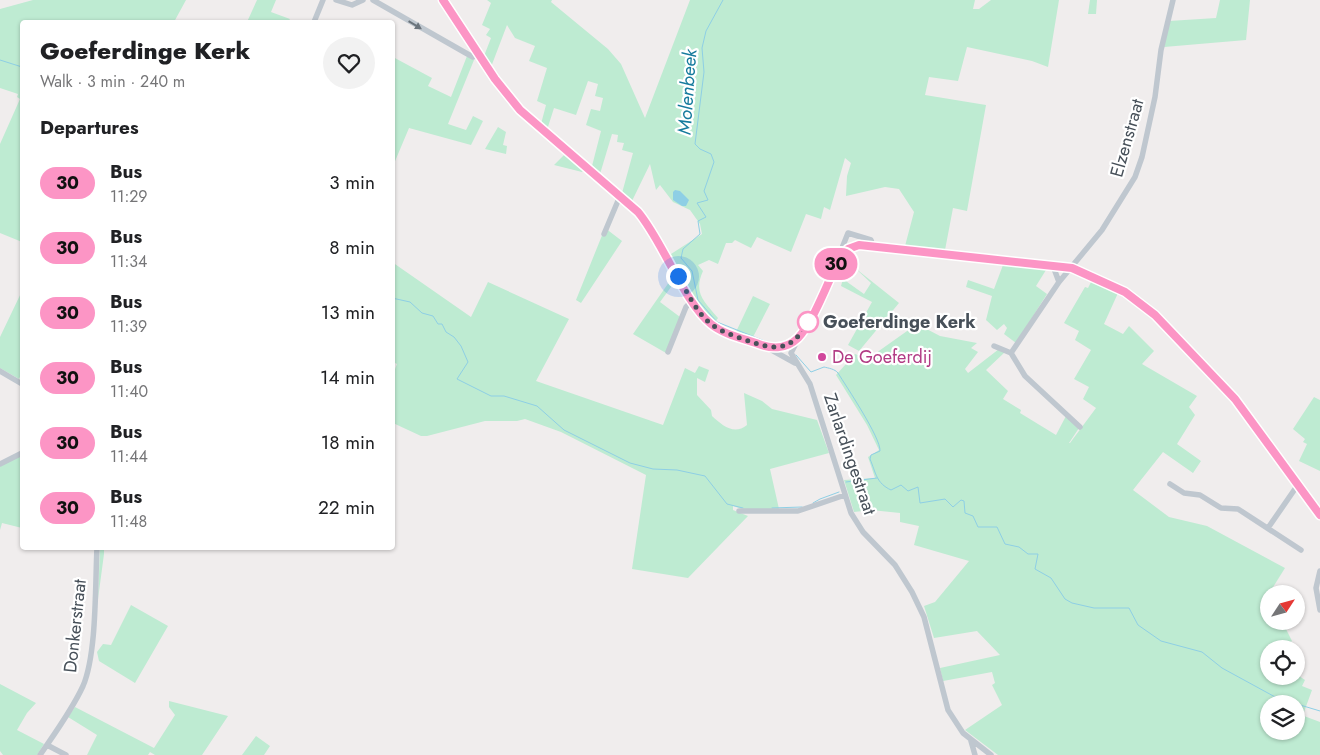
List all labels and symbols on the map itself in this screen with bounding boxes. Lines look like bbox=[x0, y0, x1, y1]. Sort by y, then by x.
one-way arrow bbox=[408, 20, 421, 29]
water label: Molenbeek bbox=[671, 47, 704, 136]
street label: Elzenstraat bbox=[1103, 95, 1151, 180]
line badge: 30 bbox=[814, 248, 858, 280]
your location bbox=[666, 264, 691, 289]
place label: Goeferdinge Kerk bbox=[823, 309, 976, 335]
marker: Goeferdinge Kerk bbox=[797, 311, 819, 333]
place label: De Goeferdij bbox=[832, 344, 932, 370]
marker: De Goeferdij bbox=[816, 351, 828, 363]
street label: Zarlardingestraat bbox=[817, 390, 883, 519]
street label: Donkerstraat bbox=[57, 577, 93, 674]
north arrow bbox=[1260, 585, 1305, 630]

